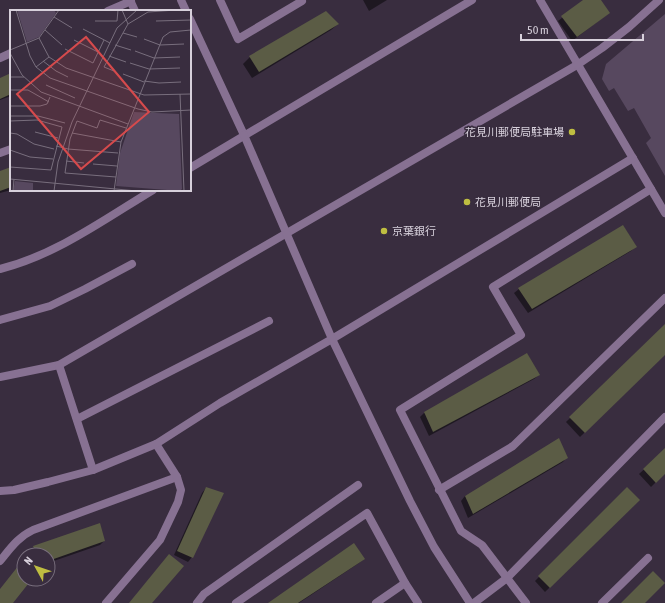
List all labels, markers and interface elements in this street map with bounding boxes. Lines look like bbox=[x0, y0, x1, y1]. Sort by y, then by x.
inset map bbox=[10, 10, 191, 191]
scale bar bbox=[521, 16, 643, 42]
text: 50 m bbox=[527, 23, 549, 37]
place label: 花見川郵便局駐車場 bbox=[465, 126, 564, 138]
marker: 花見川郵便局駐車場 bbox=[567, 127, 577, 137]
place label: 花見川郵便局 bbox=[475, 196, 541, 208]
marker: 花見川郵便局 bbox=[462, 197, 472, 207]
place label: 京葉銀行 bbox=[392, 225, 436, 237]
marker: 京葉銀行 bbox=[379, 226, 389, 236]
north arrow bbox=[16, 547, 56, 587]
text: N bbox=[22, 554, 35, 567]

